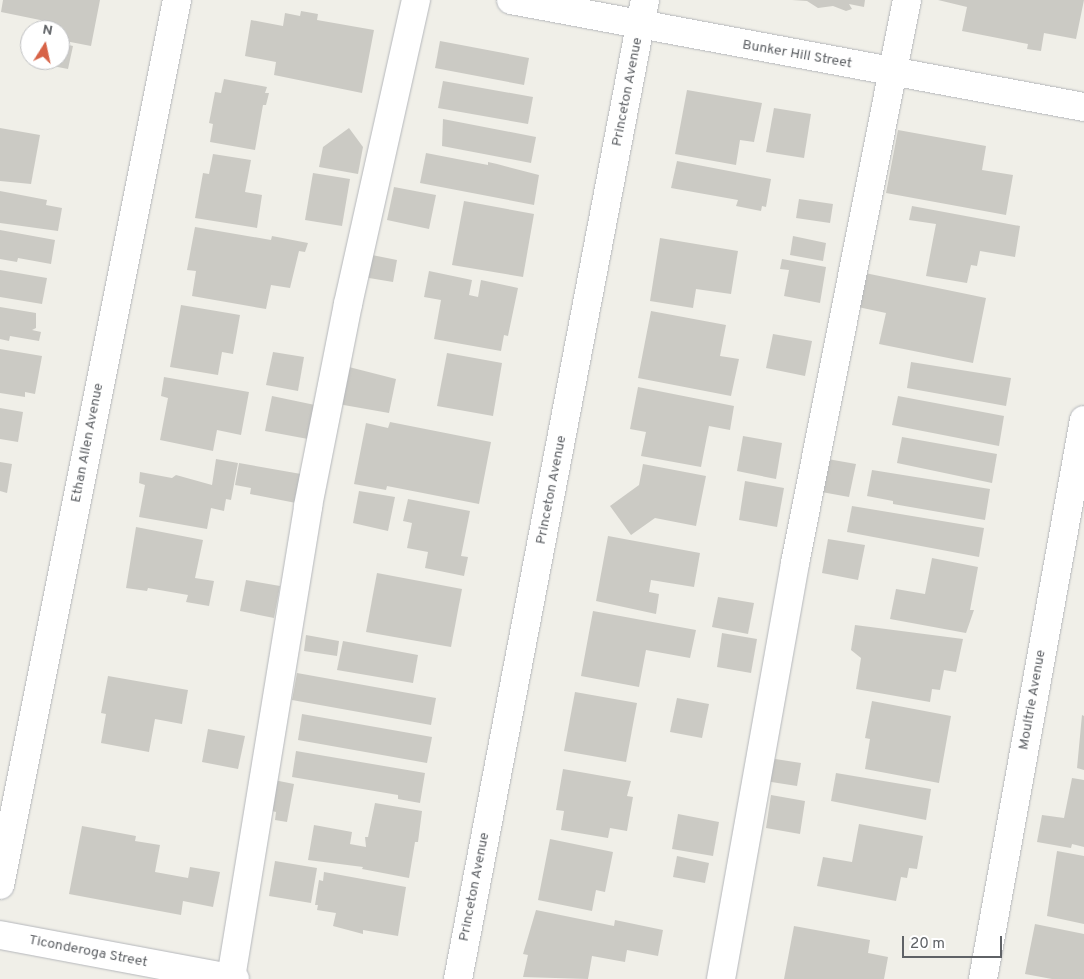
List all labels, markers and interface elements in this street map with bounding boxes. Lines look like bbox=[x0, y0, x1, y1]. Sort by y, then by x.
north arrow bbox=[20, 20, 70, 70]
text: N bbox=[41, 21, 54, 40]
street label: Princeton Avenue bbox=[609, 36, 647, 148]
street label: Bunker Hill Street bbox=[741, 37, 853, 73]
street label: Ethan Allen Avenue bbox=[68, 381, 108, 505]
street label: Princeton Avenue bbox=[533, 434, 571, 546]
street label: Moultrie Avenue bbox=[1016, 648, 1050, 752]
street label: Princeton Avenue bbox=[456, 831, 494, 943]
scale bar bbox=[904, 926, 1004, 958]
street label: Ticonderoga Street bbox=[27, 932, 149, 972]
text: 20 m bbox=[910, 935, 945, 954]

